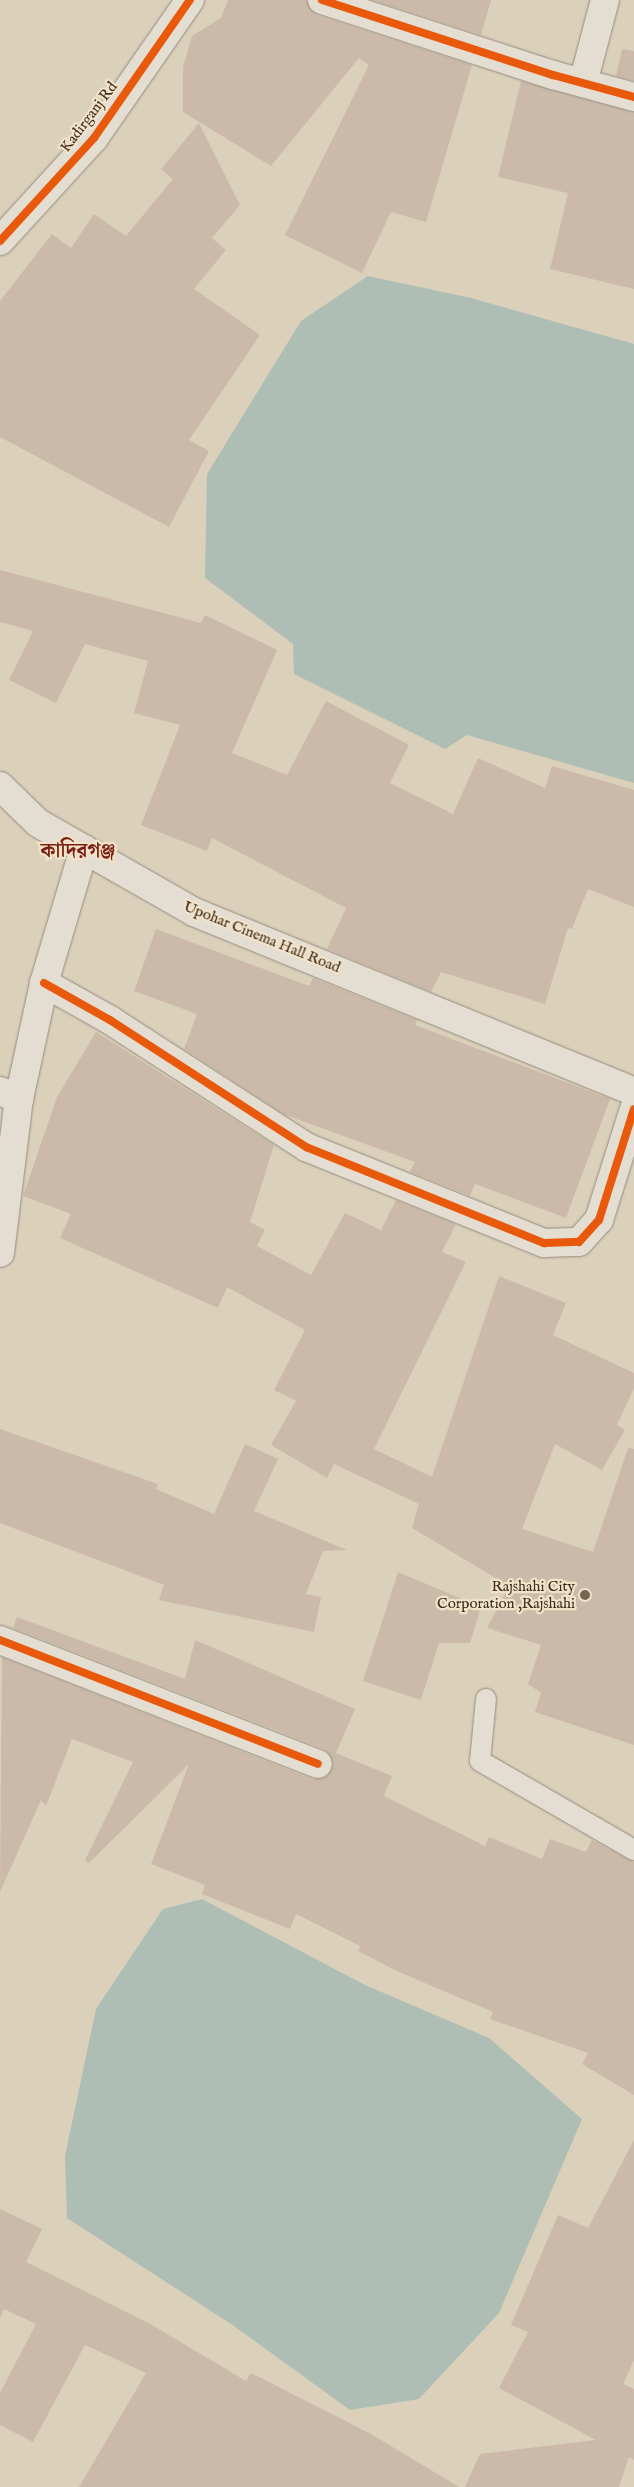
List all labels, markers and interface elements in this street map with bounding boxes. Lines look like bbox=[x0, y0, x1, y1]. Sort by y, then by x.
street label: Kadirganj Rd bbox=[57, 78, 121, 156]
district label: কাদিরগঞ্জ bbox=[41, 839, 115, 863]
street label: Upohar Cinema Hall Road bbox=[181, 897, 343, 977]
place label: Rajshahi City Corporation ,Rajshahi bbox=[437, 1577, 575, 1612]
marker: Rajshahi City Corporation ,Rajshahi bbox=[579, 1589, 591, 1601]

